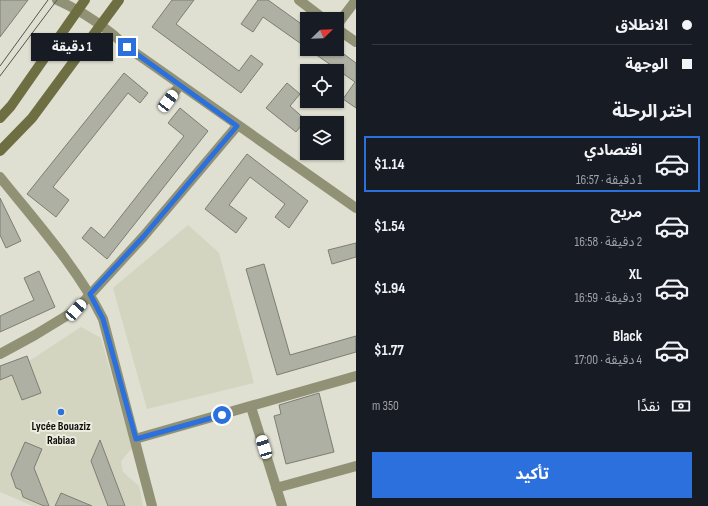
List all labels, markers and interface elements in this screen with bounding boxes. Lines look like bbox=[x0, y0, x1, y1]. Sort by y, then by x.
north arrow bbox=[300, 12, 344, 56]
map controls bbox=[300, 12, 344, 160]
text: الانطلاق bbox=[616, 16, 668, 35]
callout: 1 دقيقة bbox=[31, 33, 113, 61]
route end bbox=[118, 38, 136, 56]
text: 1 دقيقة bbox=[52, 39, 92, 55]
text: الوجهة bbox=[625, 55, 668, 74]
button: locate bbox=[300, 64, 344, 108]
car bbox=[156, 88, 180, 114]
text: اختر الرحلة bbox=[612, 101, 692, 122]
button: layers bbox=[300, 116, 344, 160]
text: اقتصادي bbox=[584, 141, 642, 160]
icon: car bbox=[654, 146, 690, 182]
text: $1.14 bbox=[374, 155, 404, 174]
text: 1 دقيقة · 16:57 bbox=[576, 172, 642, 188]
text: مريح bbox=[610, 203, 642, 222]
icon: car bbox=[654, 208, 690, 244]
text: $1.54 bbox=[374, 217, 405, 236]
text: 2 دقيقة · 16:58 bbox=[575, 234, 642, 250]
text: XL bbox=[629, 265, 642, 284]
icon: car bbox=[654, 270, 690, 306]
text: $1.94 bbox=[374, 279, 405, 298]
text: 3 دقيقة · 16:59 bbox=[574, 290, 642, 306]
car bbox=[64, 297, 88, 323]
text: Black bbox=[613, 327, 642, 346]
icon: car bbox=[654, 332, 690, 368]
text: $1.77 bbox=[374, 341, 404, 360]
text: 4 دقيقة · 17:00 bbox=[574, 352, 642, 368]
icon: cash bbox=[670, 395, 692, 417]
text: نقدًا bbox=[637, 397, 660, 416]
text: 350 m bbox=[372, 398, 399, 414]
route start bbox=[213, 406, 231, 424]
marker: Lycée Bouaziz Rabiaa bbox=[56, 407, 66, 417]
place label: Lycée Bouaziz Rabiaa bbox=[31, 419, 91, 448]
car bbox=[255, 434, 273, 460]
button: تأكيد bbox=[372, 452, 692, 498]

